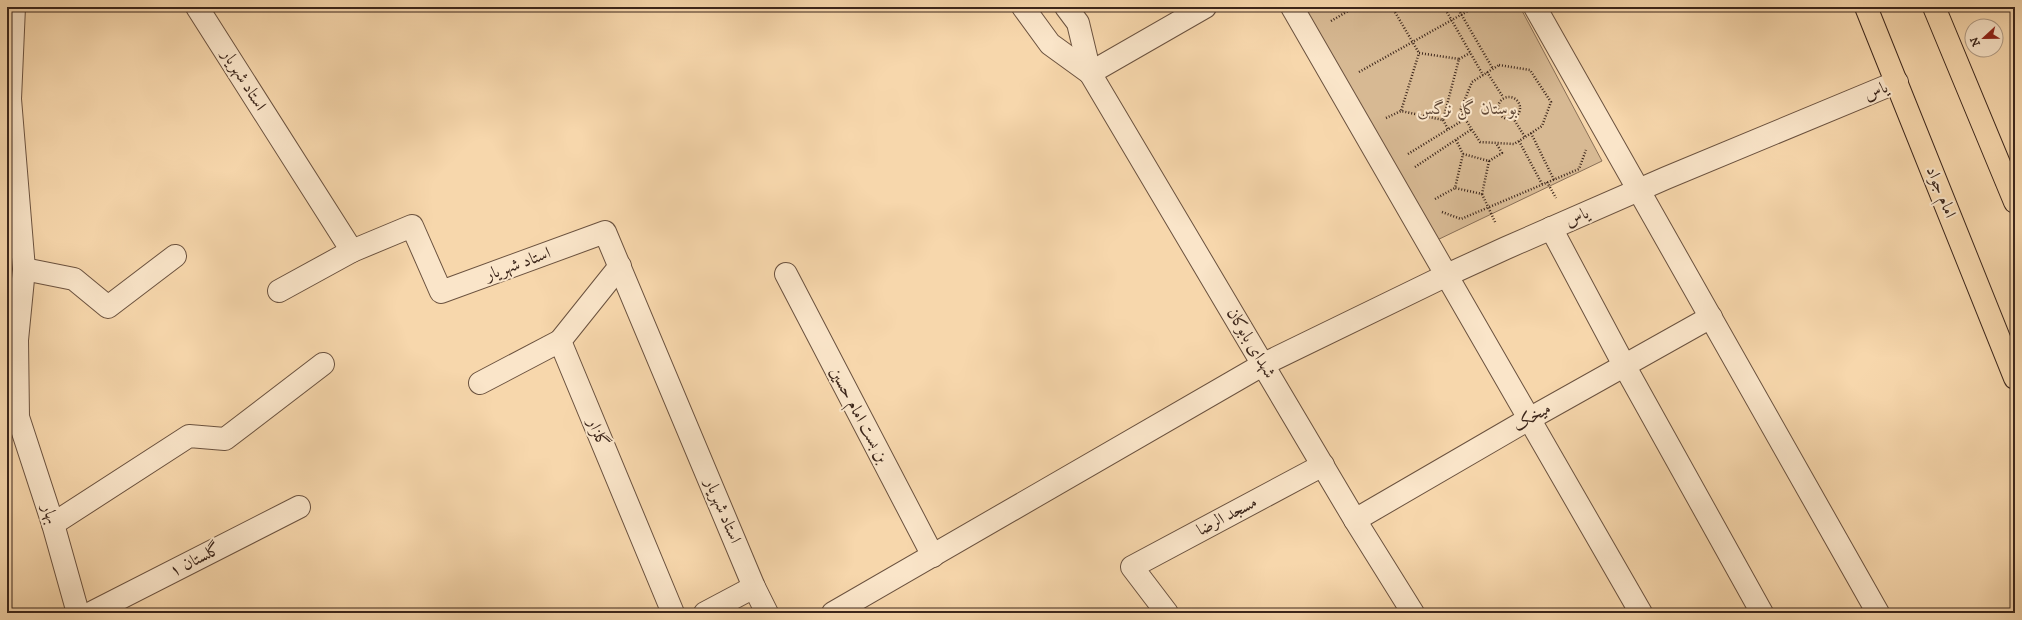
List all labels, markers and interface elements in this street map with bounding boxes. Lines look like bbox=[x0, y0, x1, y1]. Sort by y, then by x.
north arrow bbox=[1964, 18, 2004, 58]
text: N bbox=[1967, 35, 1984, 48]
street label: استاد شهریار bbox=[216, 44, 272, 115]
street label: یاس bbox=[1861, 76, 1892, 106]
park label: بوستان گل نرگس bbox=[1417, 98, 1518, 120]
street label: امام جواد bbox=[1918, 163, 1961, 222]
street label: یاس bbox=[1562, 202, 1593, 232]
street label: استاد شهریار bbox=[480, 242, 554, 287]
street label: شهدای بابوکان bbox=[1221, 304, 1281, 382]
street label: بن بست امام حسین bbox=[822, 363, 894, 469]
street label: میخک bbox=[1509, 397, 1555, 437]
street label: گلزار bbox=[581, 413, 614, 451]
street label: استاد شهریار bbox=[699, 473, 747, 547]
street label: مسجد الرضا bbox=[1193, 491, 1261, 541]
street label: بهار bbox=[36, 499, 64, 527]
street label: گلستان ۱ bbox=[166, 538, 224, 582]

